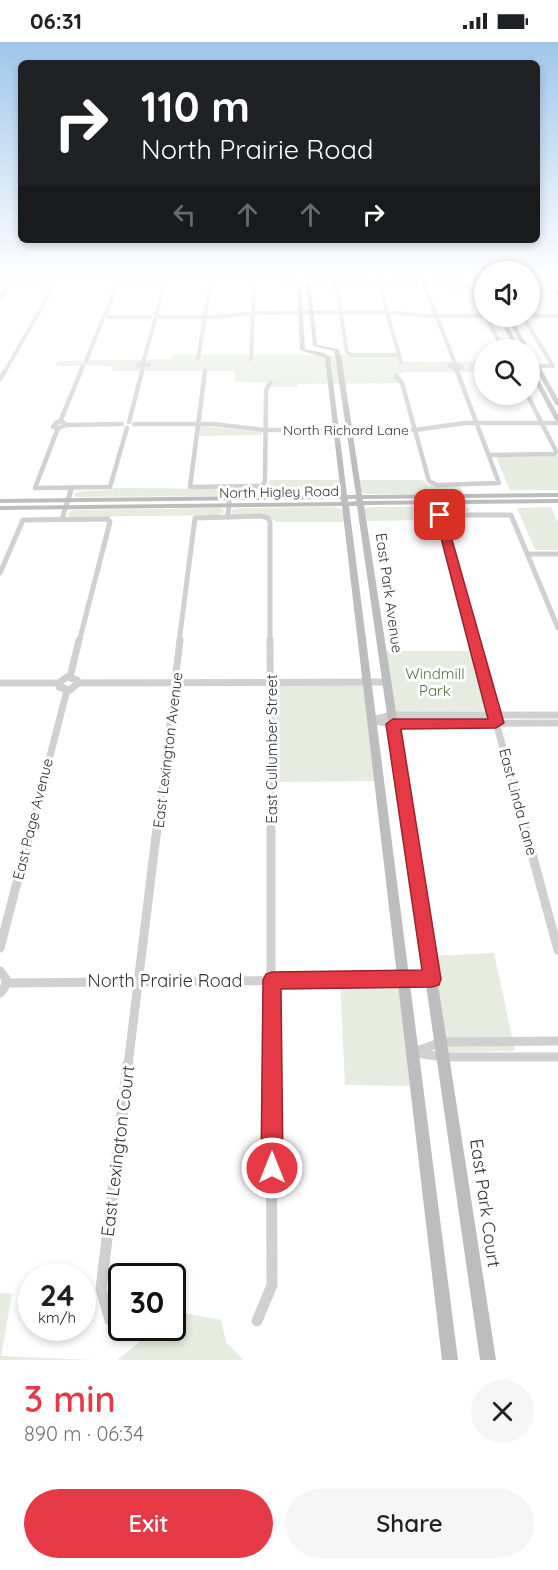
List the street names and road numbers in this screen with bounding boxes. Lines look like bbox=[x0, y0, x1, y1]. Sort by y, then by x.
street label: North Richard Lane bbox=[283, 421, 409, 439]
street label: North Higley Road bbox=[219, 482, 339, 502]
street label: East Park Avenue bbox=[372, 532, 407, 654]
street label: East Lexington Avenue bbox=[149, 671, 186, 829]
street label: East Cullumber Street bbox=[262, 674, 281, 824]
street label: East Linda Lane bbox=[495, 746, 542, 858]
street label: East Page Avenue bbox=[8, 756, 57, 882]
street label: North Prairie Road bbox=[88, 969, 242, 992]
street label: East Lexington Court bbox=[96, 1064, 139, 1238]
street label: East Park Court bbox=[465, 1137, 506, 1269]

